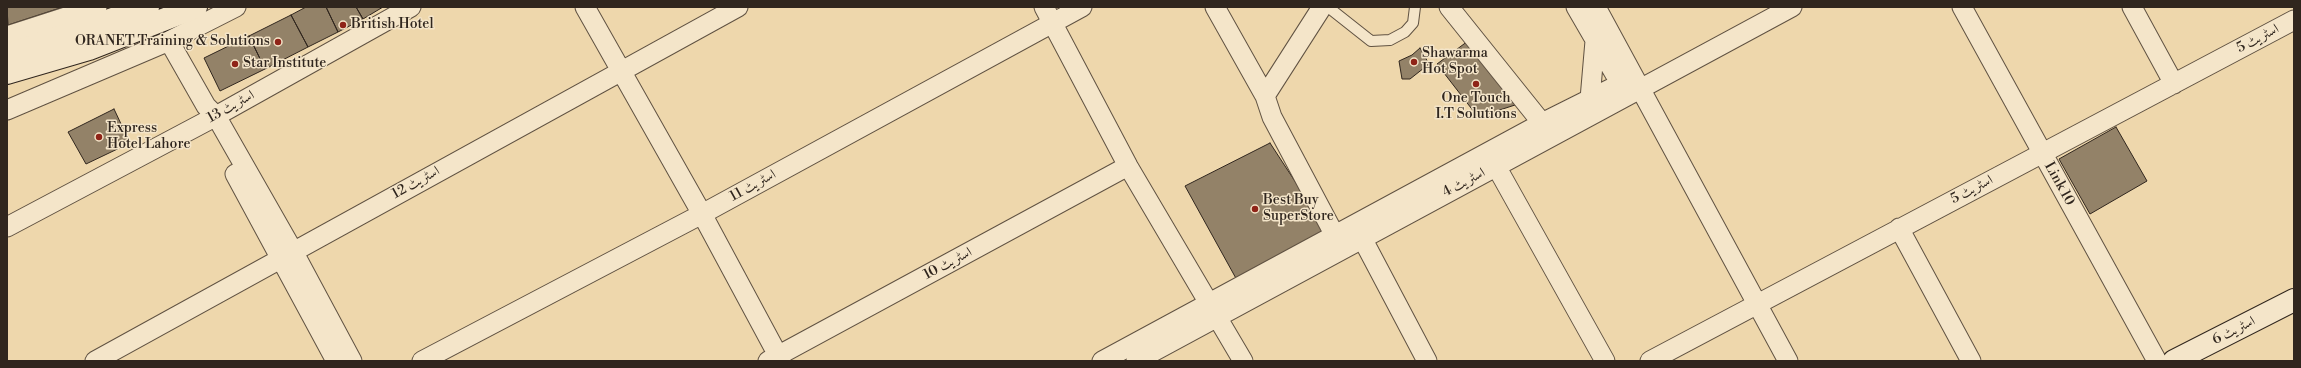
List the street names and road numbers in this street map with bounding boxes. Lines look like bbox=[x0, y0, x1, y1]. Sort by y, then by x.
street label: اسٹریٹ 5 bbox=[2234, 21, 2282, 57]
street label: اسٹریٹ 13 bbox=[204, 87, 258, 127]
street label: Link 10 bbox=[2040, 159, 2078, 209]
street label: اسٹریٹ 12 bbox=[389, 163, 443, 203]
street label: اسٹریٹ 4 bbox=[1440, 165, 1488, 201]
street label: اسٹریٹ 11 bbox=[727, 166, 779, 206]
street label: اسٹریٹ 5 bbox=[1948, 172, 1996, 208]
street label: اسٹریٹ 10 bbox=[921, 244, 975, 284]
street label: اسٹریٹ 6 bbox=[2210, 313, 2258, 349]

